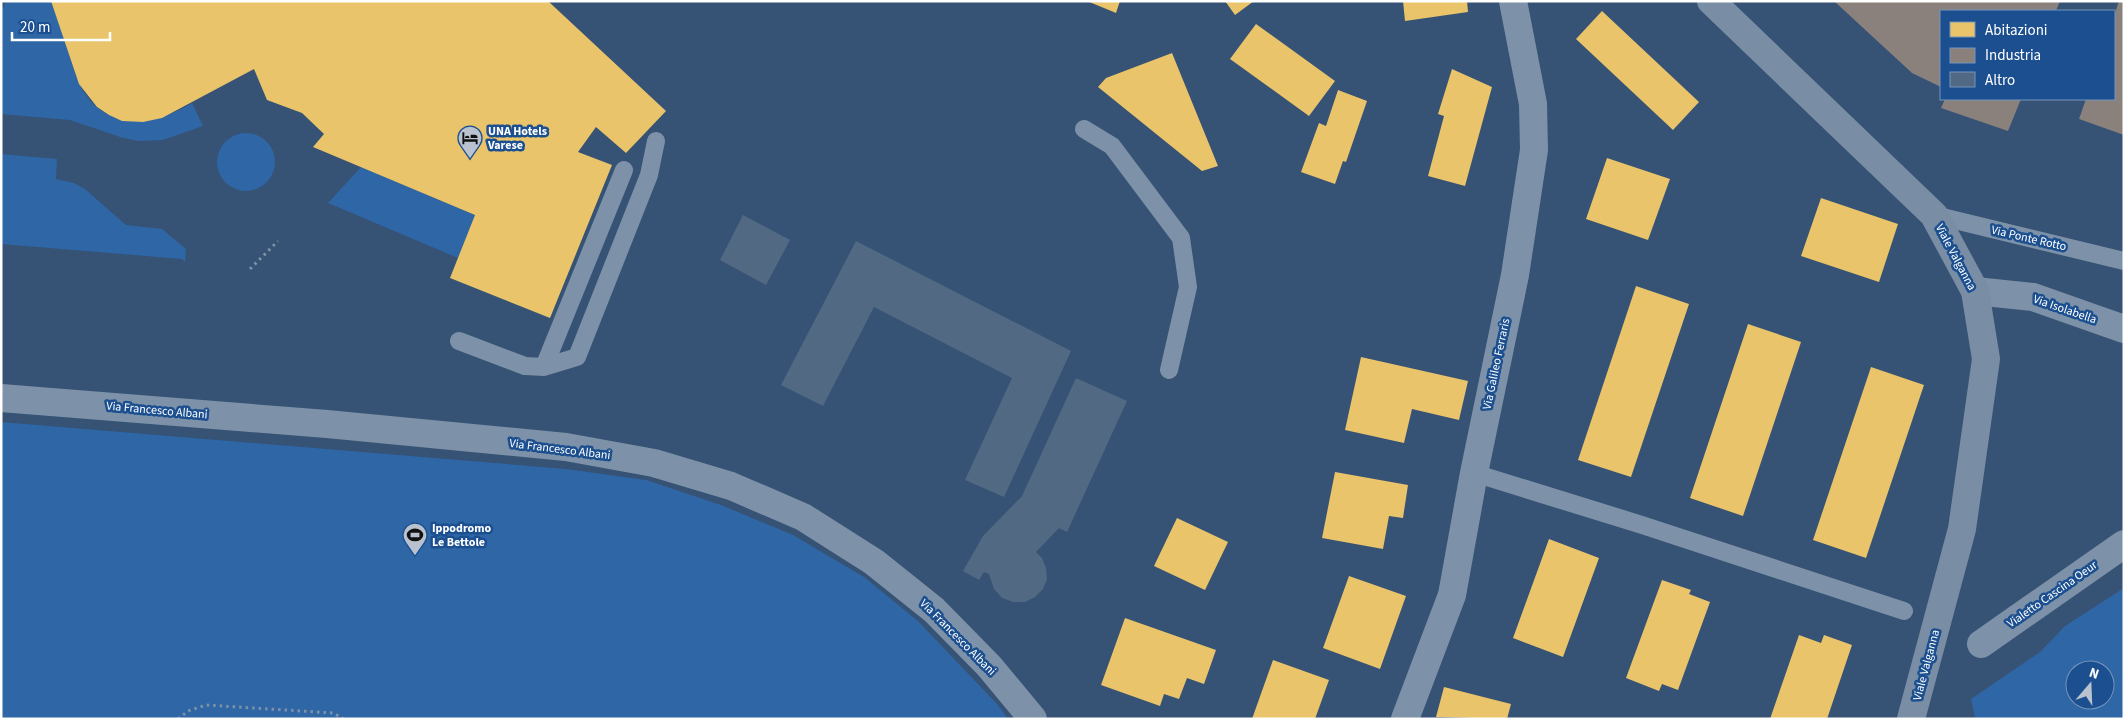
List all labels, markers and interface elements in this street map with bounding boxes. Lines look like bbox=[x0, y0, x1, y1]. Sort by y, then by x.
scale bar bbox=[12, 10, 110, 42]
legend bbox=[1940, 10, 2115, 100]
text: 20 m bbox=[20, 17, 50, 38]
text: Abitazioni bbox=[1985, 20, 2048, 41]
text: Industria bbox=[1985, 45, 2041, 66]
text: Altro bbox=[1985, 70, 2015, 91]
place label: UNA Hotels Varese bbox=[487, 123, 547, 154]
hotel icon: UNA Hotels Varese bbox=[457, 125, 483, 159]
street label: Viale Valganna bbox=[1931, 221, 1980, 293]
street label: Via Ponte Rotto bbox=[1990, 222, 2068, 255]
street label: Via Isolabella bbox=[2031, 291, 2099, 328]
street label: Via Galileo Ferraris bbox=[1479, 317, 1514, 411]
street label: Via Francesco Albani bbox=[106, 398, 208, 423]
street label: Via Francesco Albani bbox=[508, 435, 611, 464]
place label: Ippodromo Le Bettole bbox=[432, 520, 492, 551]
sports icon: Ippodromo Le Bettole bbox=[402, 522, 428, 556]
street label: Vialetto Cascina Oeur bbox=[2004, 556, 2102, 632]
street label: Via Francesco Albani bbox=[916, 595, 1000, 679]
street label: Viale Valganna bbox=[1909, 628, 1944, 702]
north arrow bbox=[2065, 660, 2115, 710]
text: N bbox=[2086, 663, 2102, 685]

